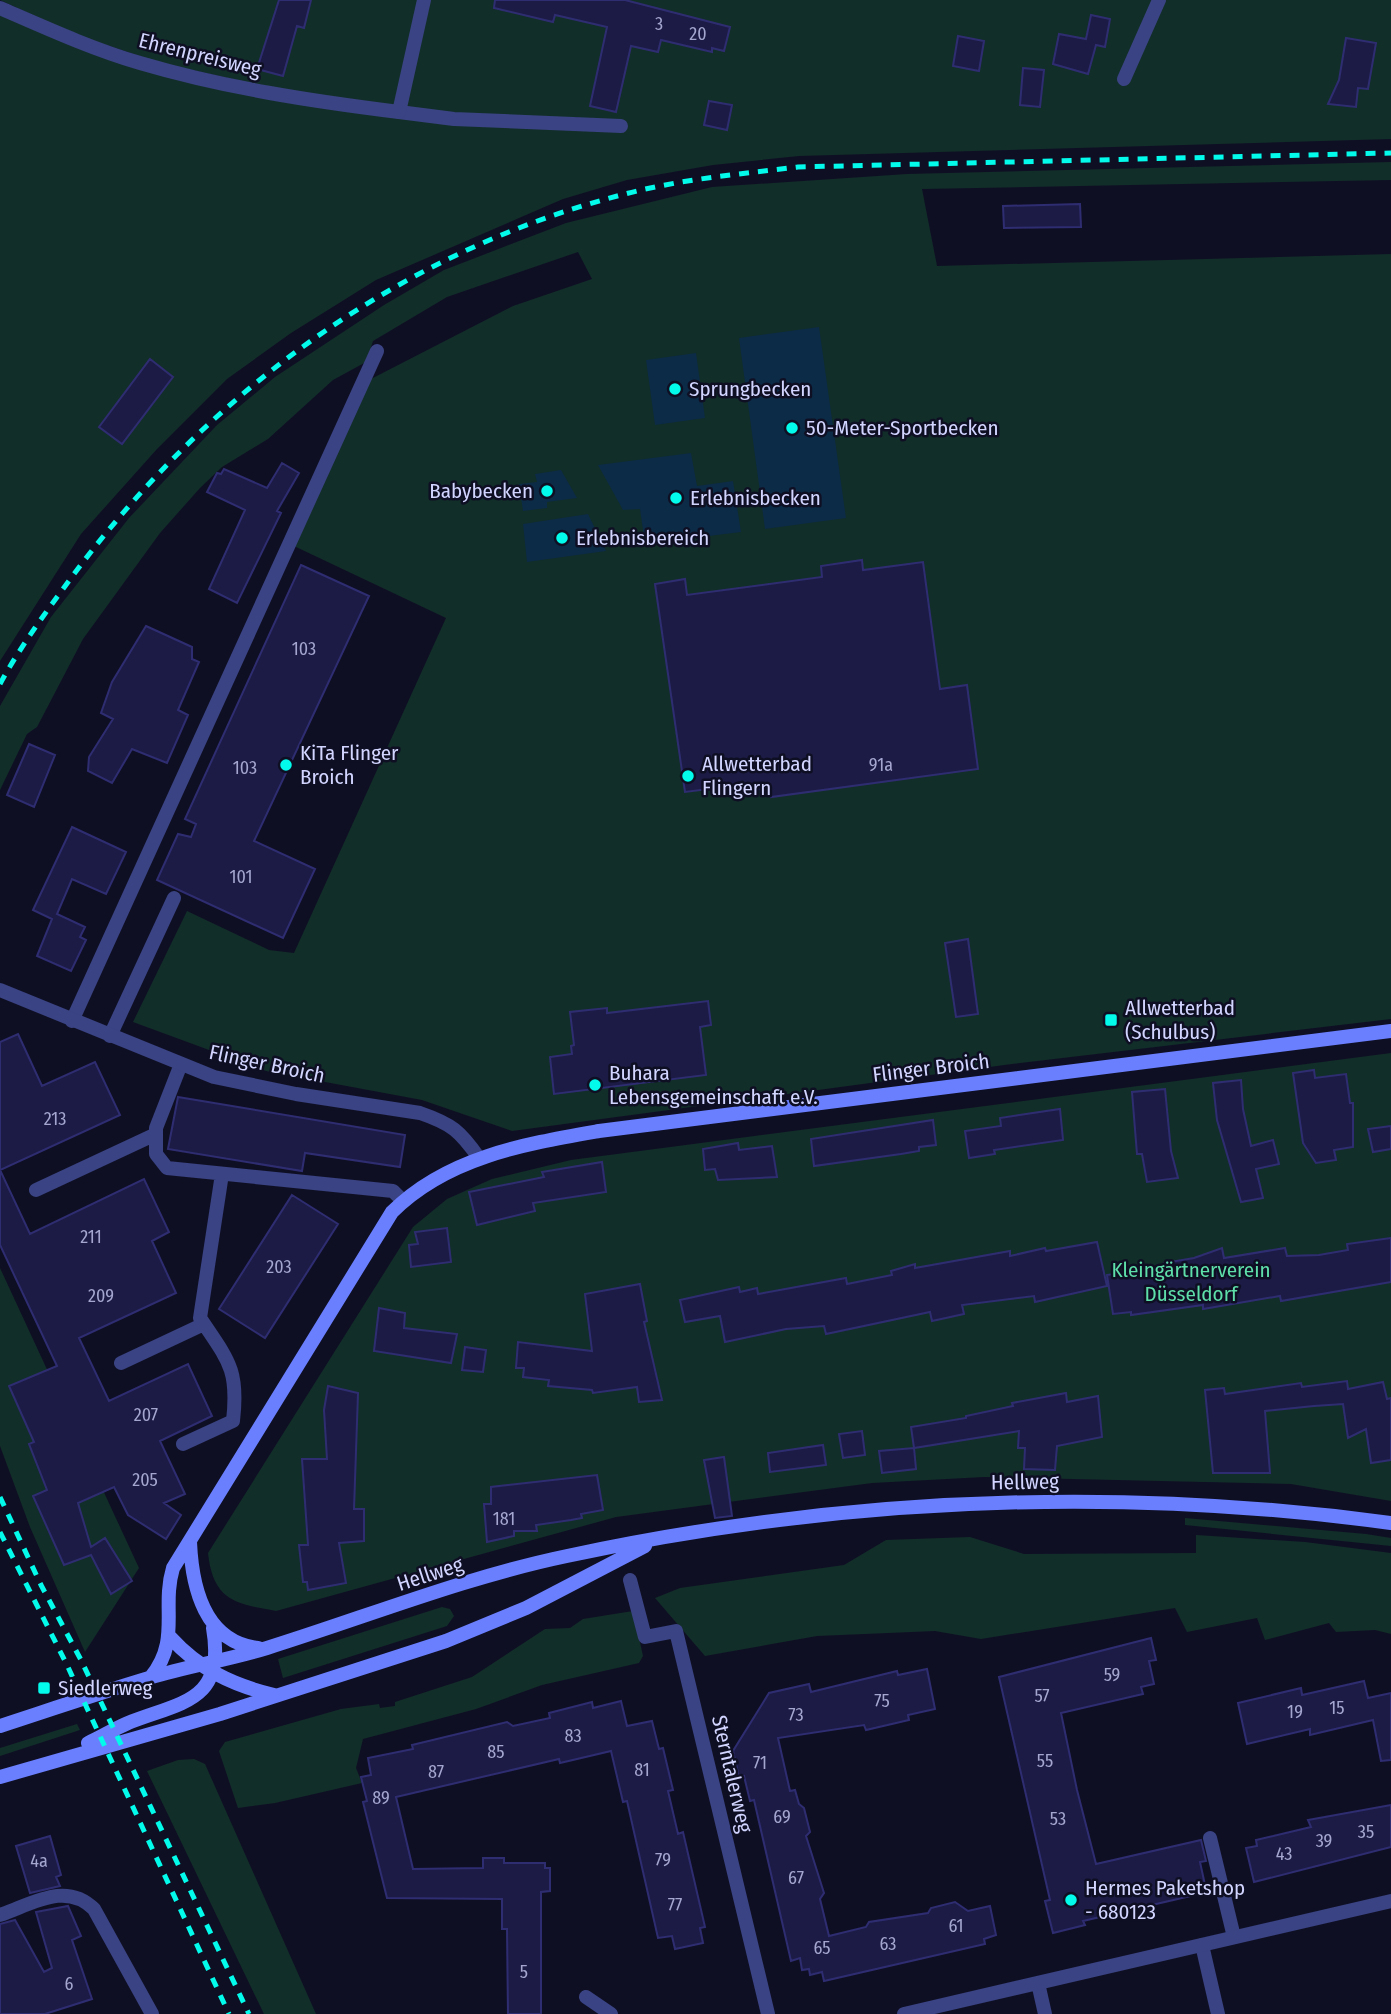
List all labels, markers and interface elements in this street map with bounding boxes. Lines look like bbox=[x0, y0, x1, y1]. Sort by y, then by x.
house number: 3 bbox=[655, 13, 663, 35]
house number: 20 bbox=[689, 23, 707, 45]
street label: Ehrenpreisweg bbox=[136, 27, 264, 83]
place label: Sprungbecken bbox=[689, 376, 811, 402]
marker: Sprungbecken bbox=[667, 381, 683, 397]
place label: 50-Meter-Sportbecken bbox=[806, 415, 999, 441]
marker: 50-Meter-Sportbecken bbox=[784, 420, 800, 436]
place label: Babybecken bbox=[429, 478, 533, 504]
marker: Babybecken bbox=[539, 483, 555, 499]
place label: Erlebnisbecken bbox=[690, 485, 821, 511]
marker: Erlebnisbecken bbox=[668, 490, 684, 506]
place label: Erlebnisbereich bbox=[576, 525, 709, 551]
marker: Erlebnisbereich bbox=[554, 530, 570, 546]
house number: 103 bbox=[292, 638, 316, 660]
place label: KiTa Flinger Broich bbox=[300, 740, 399, 790]
place label: Allwetterbad Flingern bbox=[702, 751, 812, 801]
house number: 91a bbox=[869, 754, 893, 776]
house number: 103 bbox=[233, 757, 257, 779]
marker: KiTa Flinger Broich bbox=[278, 757, 294, 773]
marker: Allwetterbad Flingern bbox=[680, 768, 696, 784]
house number: 101 bbox=[230, 866, 252, 888]
place label: Allwetterbad (Schulbus) bbox=[1125, 995, 1235, 1045]
marker: Allwetterbad (Schulbus) bbox=[1103, 1012, 1119, 1028]
street label: Flinger Broich bbox=[207, 1039, 327, 1089]
street label: Flinger Broich bbox=[871, 1048, 991, 1088]
place label: Buhara Lebensgemeinschaft e.V. bbox=[609, 1060, 818, 1110]
marker: Buhara Lebensgemeinschaft e.V. bbox=[587, 1077, 603, 1093]
house number: 213 bbox=[44, 1108, 66, 1130]
house number: 211 bbox=[80, 1226, 102, 1248]
house number: 203 bbox=[266, 1256, 292, 1278]
park label: Kleingärtnerverein Düsseldorf bbox=[1111, 1257, 1271, 1307]
house number: 209 bbox=[88, 1285, 114, 1307]
house number: 207 bbox=[134, 1404, 158, 1426]
street label: Hellweg bbox=[991, 1468, 1059, 1496]
house number: 205 bbox=[132, 1469, 158, 1491]
house number: 181 bbox=[493, 1508, 515, 1530]
street label: Hellweg bbox=[394, 1551, 467, 1597]
house number: 59 bbox=[1104, 1664, 1120, 1686]
place label: Siedlerweg bbox=[58, 1675, 153, 1701]
marker: Siedlerweg bbox=[36, 1680, 52, 1696]
house number: 57 bbox=[1034, 1685, 1050, 1707]
house number: 75 bbox=[874, 1690, 890, 1712]
house number: 15 bbox=[1329, 1697, 1345, 1719]
house number: 19 bbox=[1287, 1701, 1303, 1723]
house number: 73 bbox=[788, 1704, 804, 1726]
street label: Sterntalerweg bbox=[706, 1713, 758, 1835]
house number: 83 bbox=[564, 1725, 582, 1747]
house number: 85 bbox=[487, 1741, 505, 1763]
house number: 55 bbox=[1037, 1750, 1053, 1772]
house number: 71 bbox=[753, 1752, 767, 1774]
house number: 81 bbox=[634, 1759, 650, 1781]
house number: 87 bbox=[428, 1761, 444, 1783]
house number: 89 bbox=[372, 1787, 390, 1809]
house number: 69 bbox=[773, 1806, 791, 1828]
house number: 53 bbox=[1050, 1808, 1066, 1830]
house number: 35 bbox=[1358, 1821, 1374, 1843]
house number: 39 bbox=[1316, 1830, 1332, 1852]
house number: 43 bbox=[1276, 1843, 1292, 1865]
house number: 79 bbox=[655, 1849, 671, 1871]
house number: 4a bbox=[30, 1850, 48, 1872]
house number: 67 bbox=[788, 1867, 804, 1889]
place label: Hermes Paketshop - 680123 bbox=[1085, 1875, 1245, 1925]
marker: Hermes Paketshop - 680123 bbox=[1063, 1892, 1079, 1908]
house number: 77 bbox=[668, 1894, 682, 1916]
house number: 61 bbox=[948, 1915, 964, 1937]
house number: 63 bbox=[880, 1933, 896, 1955]
house number: 65 bbox=[813, 1937, 831, 1959]
house number: 5 bbox=[520, 1961, 528, 1983]
house number: 6 bbox=[65, 1973, 74, 1995]

